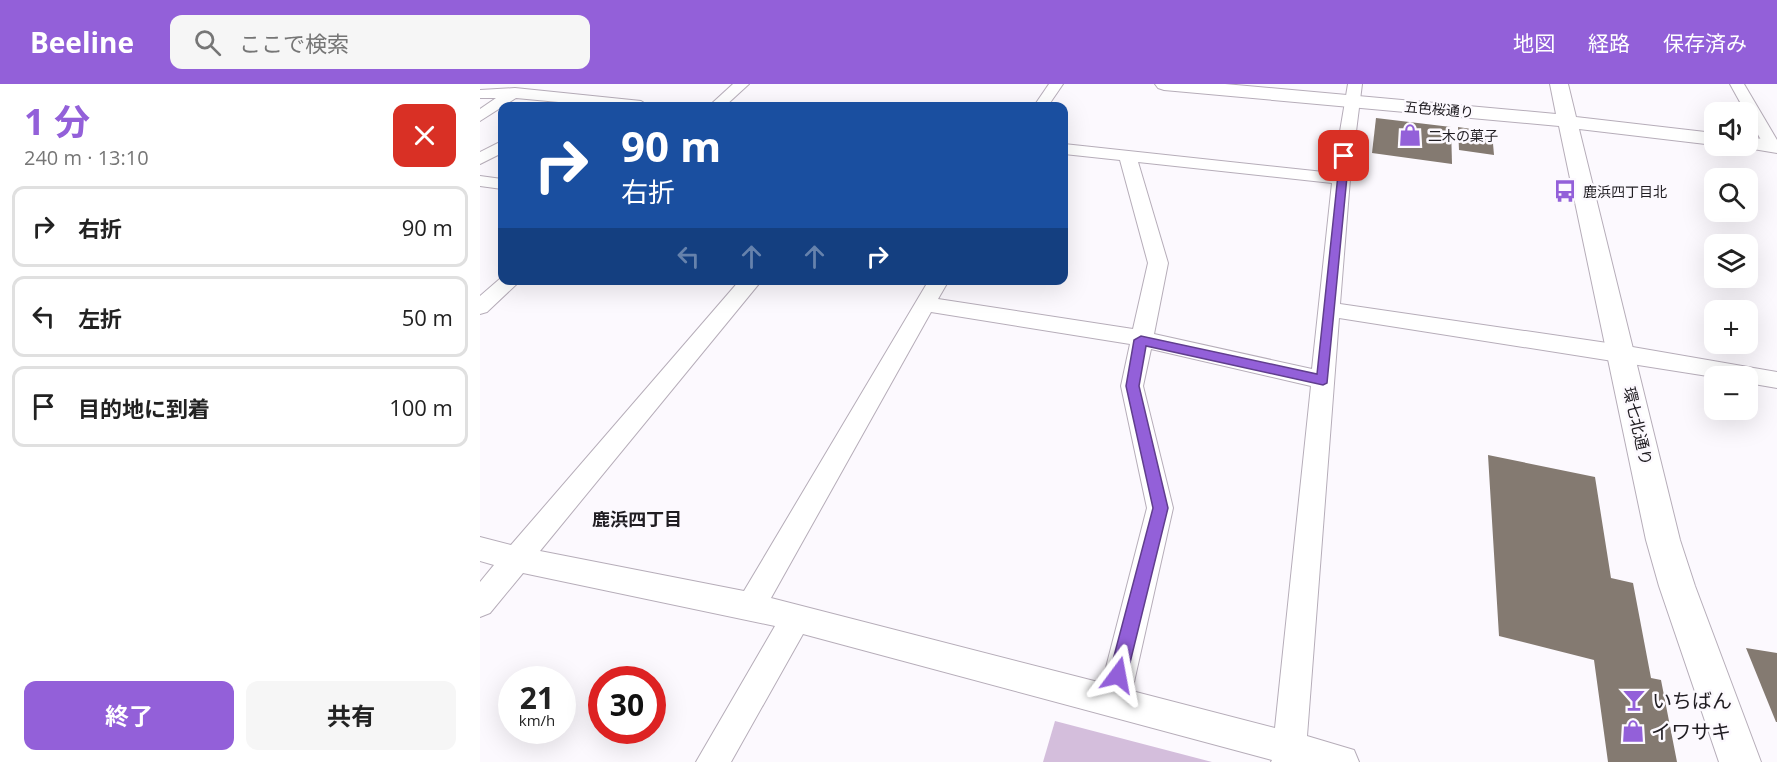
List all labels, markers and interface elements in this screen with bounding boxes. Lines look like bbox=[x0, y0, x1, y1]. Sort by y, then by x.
search box bbox=[170, 15, 590, 69]
text: Beeline bbox=[30, 23, 134, 61]
icon: search bbox=[191, 26, 224, 59]
text: ここで検索 bbox=[239, 28, 349, 58]
text: 地図 bbox=[1513, 29, 1555, 57]
text: 経路 bbox=[1588, 29, 1630, 57]
text: 保存済み bbox=[1663, 29, 1747, 57]
street label: 五色桜通り bbox=[1403, 96, 1475, 122]
text: 1 分 bbox=[24, 97, 90, 146]
map controls bbox=[1704, 102, 1758, 420]
button: sound bbox=[1704, 102, 1758, 156]
button: close bbox=[393, 104, 456, 167]
text: 90 m bbox=[621, 117, 721, 174]
shop icon: 二木の菓子 bbox=[1397, 122, 1423, 148]
icon: right bbox=[522, 126, 600, 204]
place label: 二木の菓子 bbox=[1428, 126, 1498, 145]
pin bbox=[1318, 130, 1369, 181]
icon: arrive bbox=[1327, 139, 1360, 172]
text: 240 m · 13:10 bbox=[24, 144, 149, 171]
button: search bbox=[1704, 168, 1758, 222]
text: 右折 bbox=[621, 173, 675, 210]
bus stop icon: 鹿浜四丁目北 bbox=[1552, 178, 1578, 204]
place label: 鹿浜四丁目北 bbox=[1583, 182, 1667, 201]
icon: right bbox=[27, 210, 60, 243]
text: 90 m bbox=[402, 212, 453, 242]
text: 右折 bbox=[78, 213, 122, 243]
button: layers bbox=[1704, 234, 1758, 288]
icon: left bbox=[672, 240, 705, 273]
icon: ahead bbox=[735, 240, 768, 273]
icon: ahead bbox=[798, 240, 831, 273]
icon: right bbox=[861, 240, 894, 273]
icon: left bbox=[27, 300, 60, 333]
button: + bbox=[1704, 300, 1758, 354]
text: 50 m bbox=[402, 302, 453, 332]
text: 左折 bbox=[78, 303, 122, 333]
button: − bbox=[1704, 366, 1758, 420]
street label: 環七北通り bbox=[1618, 385, 1658, 467]
icon: arrive bbox=[27, 390, 60, 423]
text: 100 m bbox=[389, 392, 453, 422]
text: 目的地に到着 bbox=[78, 393, 210, 423]
district label: 鹿浜四丁目 bbox=[592, 507, 682, 531]
position arrow bbox=[1086, 643, 1150, 707]
speed limit sign: 30 bbox=[588, 666, 666, 744]
text: 21 bbox=[520, 677, 554, 718]
button: 終了 bbox=[24, 681, 234, 750]
button: 共有 bbox=[246, 681, 456, 750]
bar icon: いちばん bbox=[1621, 687, 1647, 713]
place label: いちばん bbox=[1652, 687, 1732, 714]
text: km/h bbox=[519, 710, 555, 730]
shop icon: イワサキ bbox=[1620, 718, 1646, 744]
place label: イワサキ bbox=[1651, 718, 1731, 745]

